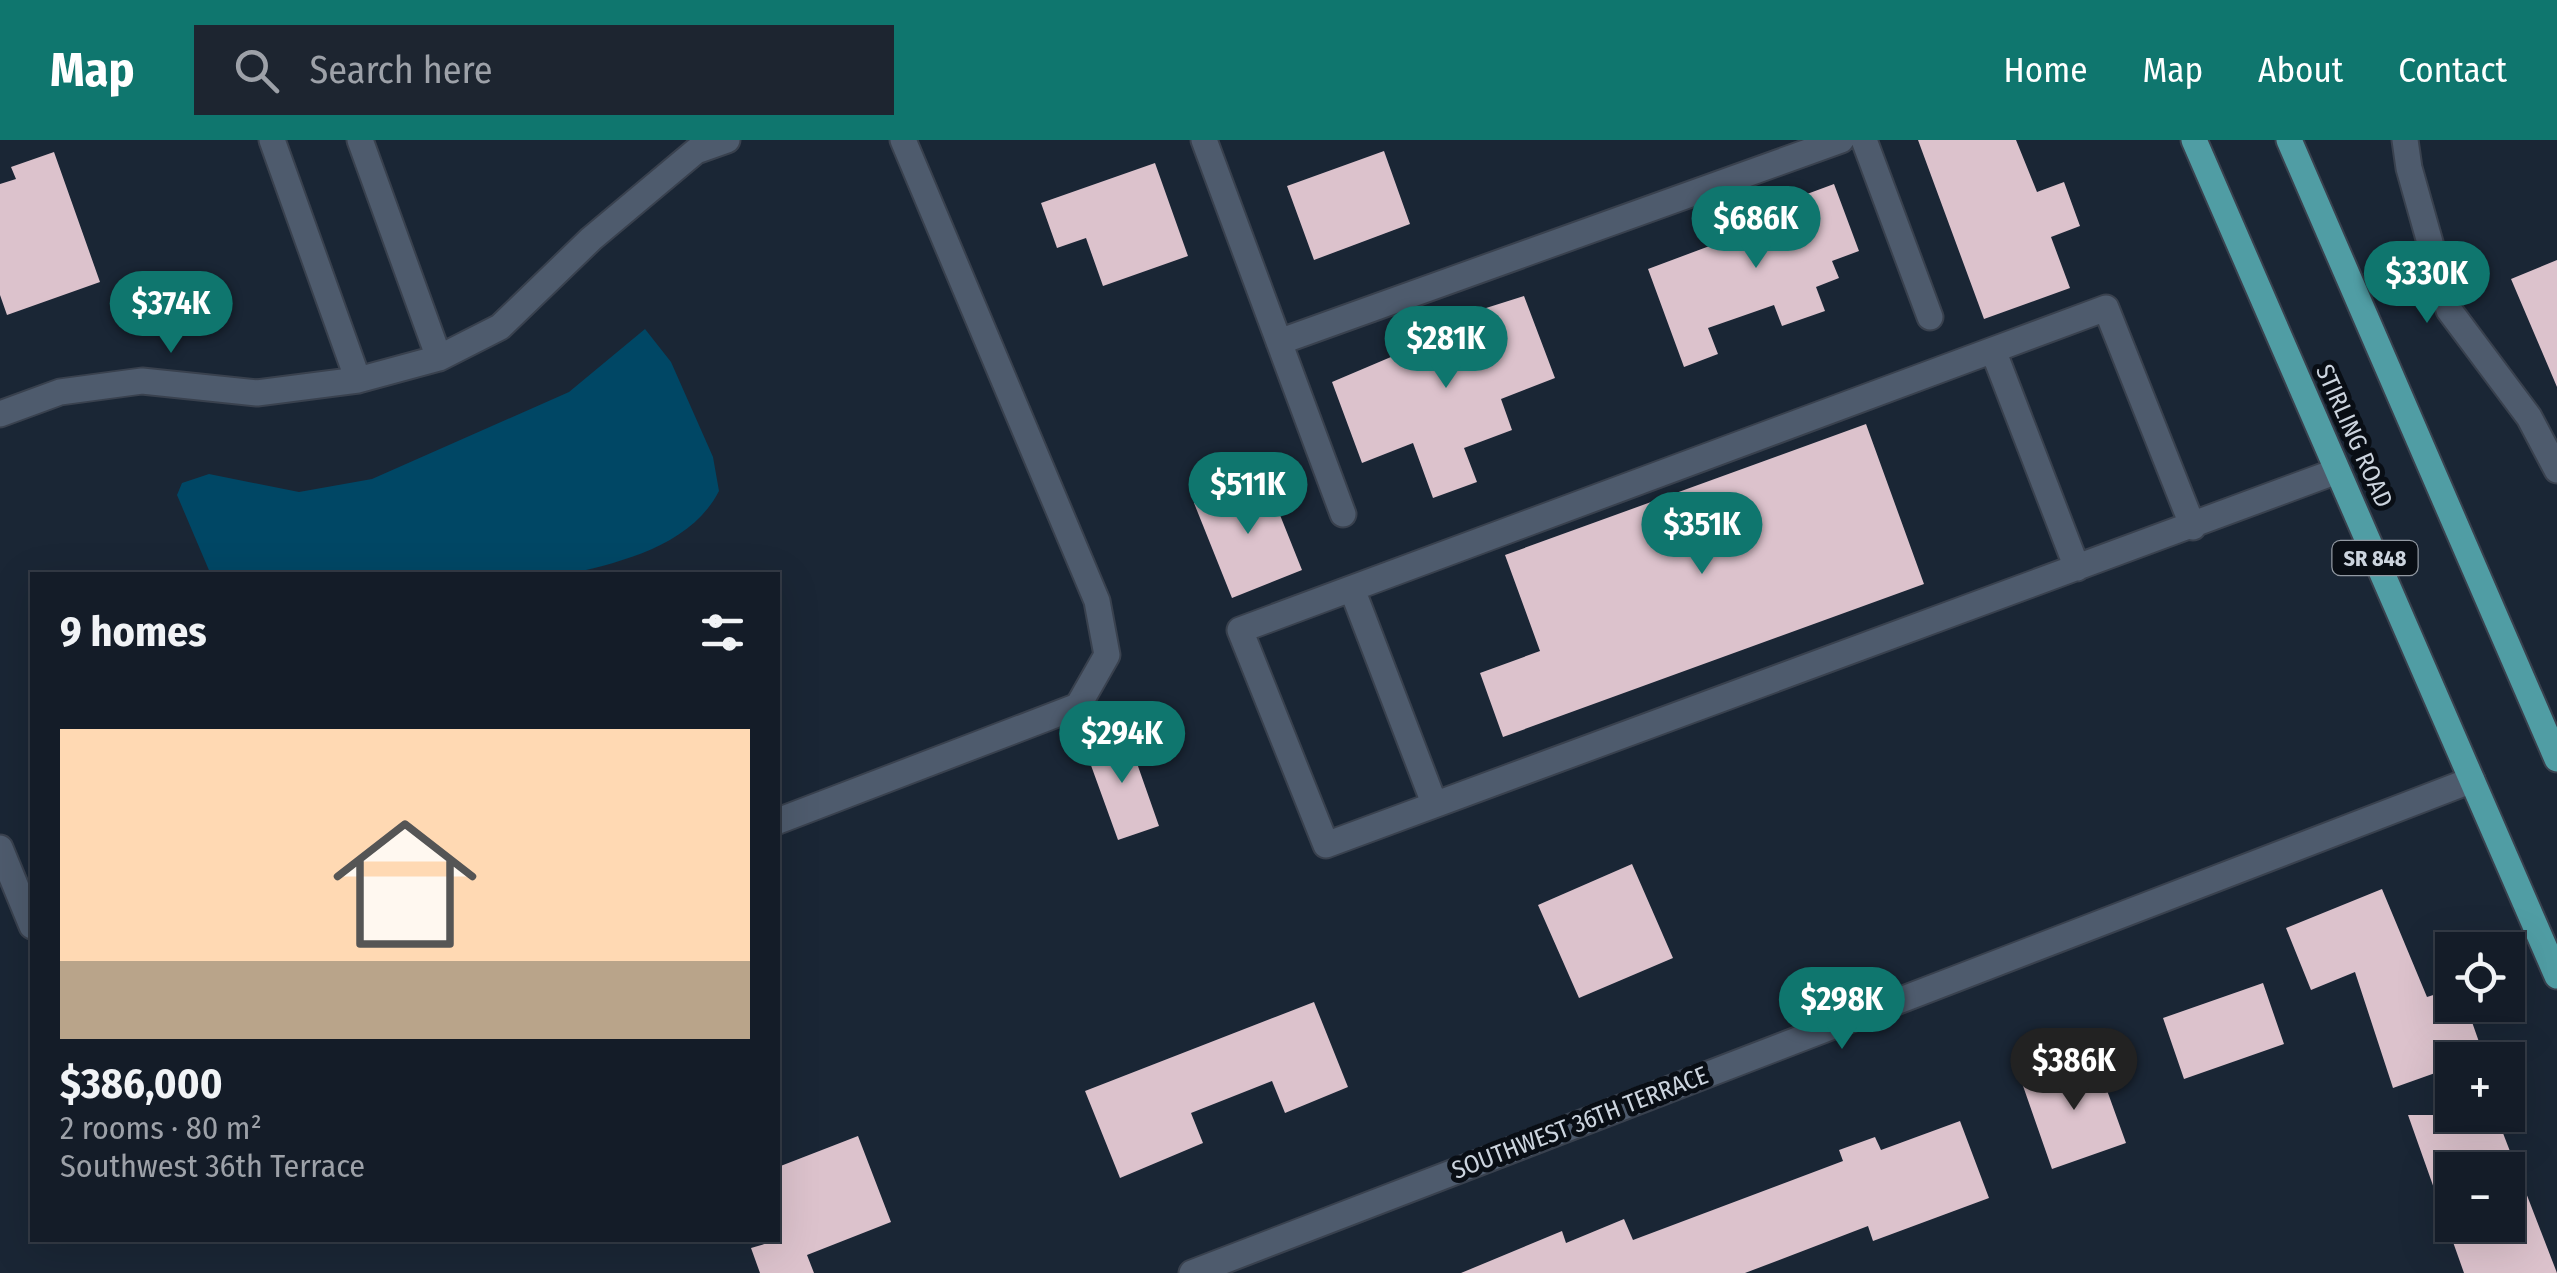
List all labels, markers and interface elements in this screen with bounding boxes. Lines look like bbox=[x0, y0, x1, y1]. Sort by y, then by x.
search box bbox=[194, 25, 894, 115]
text: Map bbox=[50, 41, 134, 99]
icon: search bbox=[229, 43, 284, 98]
text: Search here bbox=[309, 47, 493, 93]
text: Home bbox=[2004, 49, 2087, 91]
text: Map bbox=[2142, 49, 2203, 91]
text: About bbox=[2258, 49, 2343, 91]
text: Contact bbox=[2398, 49, 2507, 91]
pin: $686K bbox=[1686, 186, 1826, 271]
text: $686K bbox=[1714, 199, 1798, 237]
pin: $330K bbox=[2357, 241, 2497, 326]
text: $330K bbox=[2386, 254, 2468, 292]
pin: $374K bbox=[101, 271, 241, 356]
text: $374K bbox=[132, 284, 210, 322]
pin: $281K bbox=[1376, 306, 1516, 391]
text: $281K bbox=[1407, 319, 1485, 357]
street label: STIRLING ROAD bbox=[2309, 360, 2399, 512]
pin: $511K bbox=[1178, 452, 1318, 537]
text: $511K bbox=[1210, 465, 1286, 503]
pin: $351K bbox=[1632, 492, 1772, 577]
text: $351K bbox=[1663, 505, 1741, 543]
road number: SR 848 bbox=[2332, 541, 2418, 575]
icon: filters bbox=[695, 605, 750, 660]
text: 9 homes bbox=[60, 607, 207, 657]
pin: $294K bbox=[1052, 701, 1192, 786]
text: $294K bbox=[1081, 714, 1163, 752]
icon: home bbox=[315, 794, 495, 974]
map controls bbox=[2435, 932, 2525, 1242]
button: locate bbox=[2435, 932, 2525, 1022]
pin: $298K bbox=[1772, 967, 1912, 1052]
text: $298K bbox=[1801, 980, 1883, 1018]
pin: $386K bbox=[2004, 1028, 2144, 1113]
text: $386K bbox=[2032, 1041, 2116, 1079]
button: + bbox=[2435, 1042, 2525, 1132]
text: $386,000 bbox=[60, 1059, 223, 1109]
street label: SOUTHWEST 36TH TERRACE bbox=[1448, 1060, 1712, 1186]
text: 2 rooms · 80 m² bbox=[60, 1109, 262, 1147]
text: Southwest 36th Terrace bbox=[60, 1147, 365, 1185]
button: − bbox=[2435, 1152, 2525, 1242]

